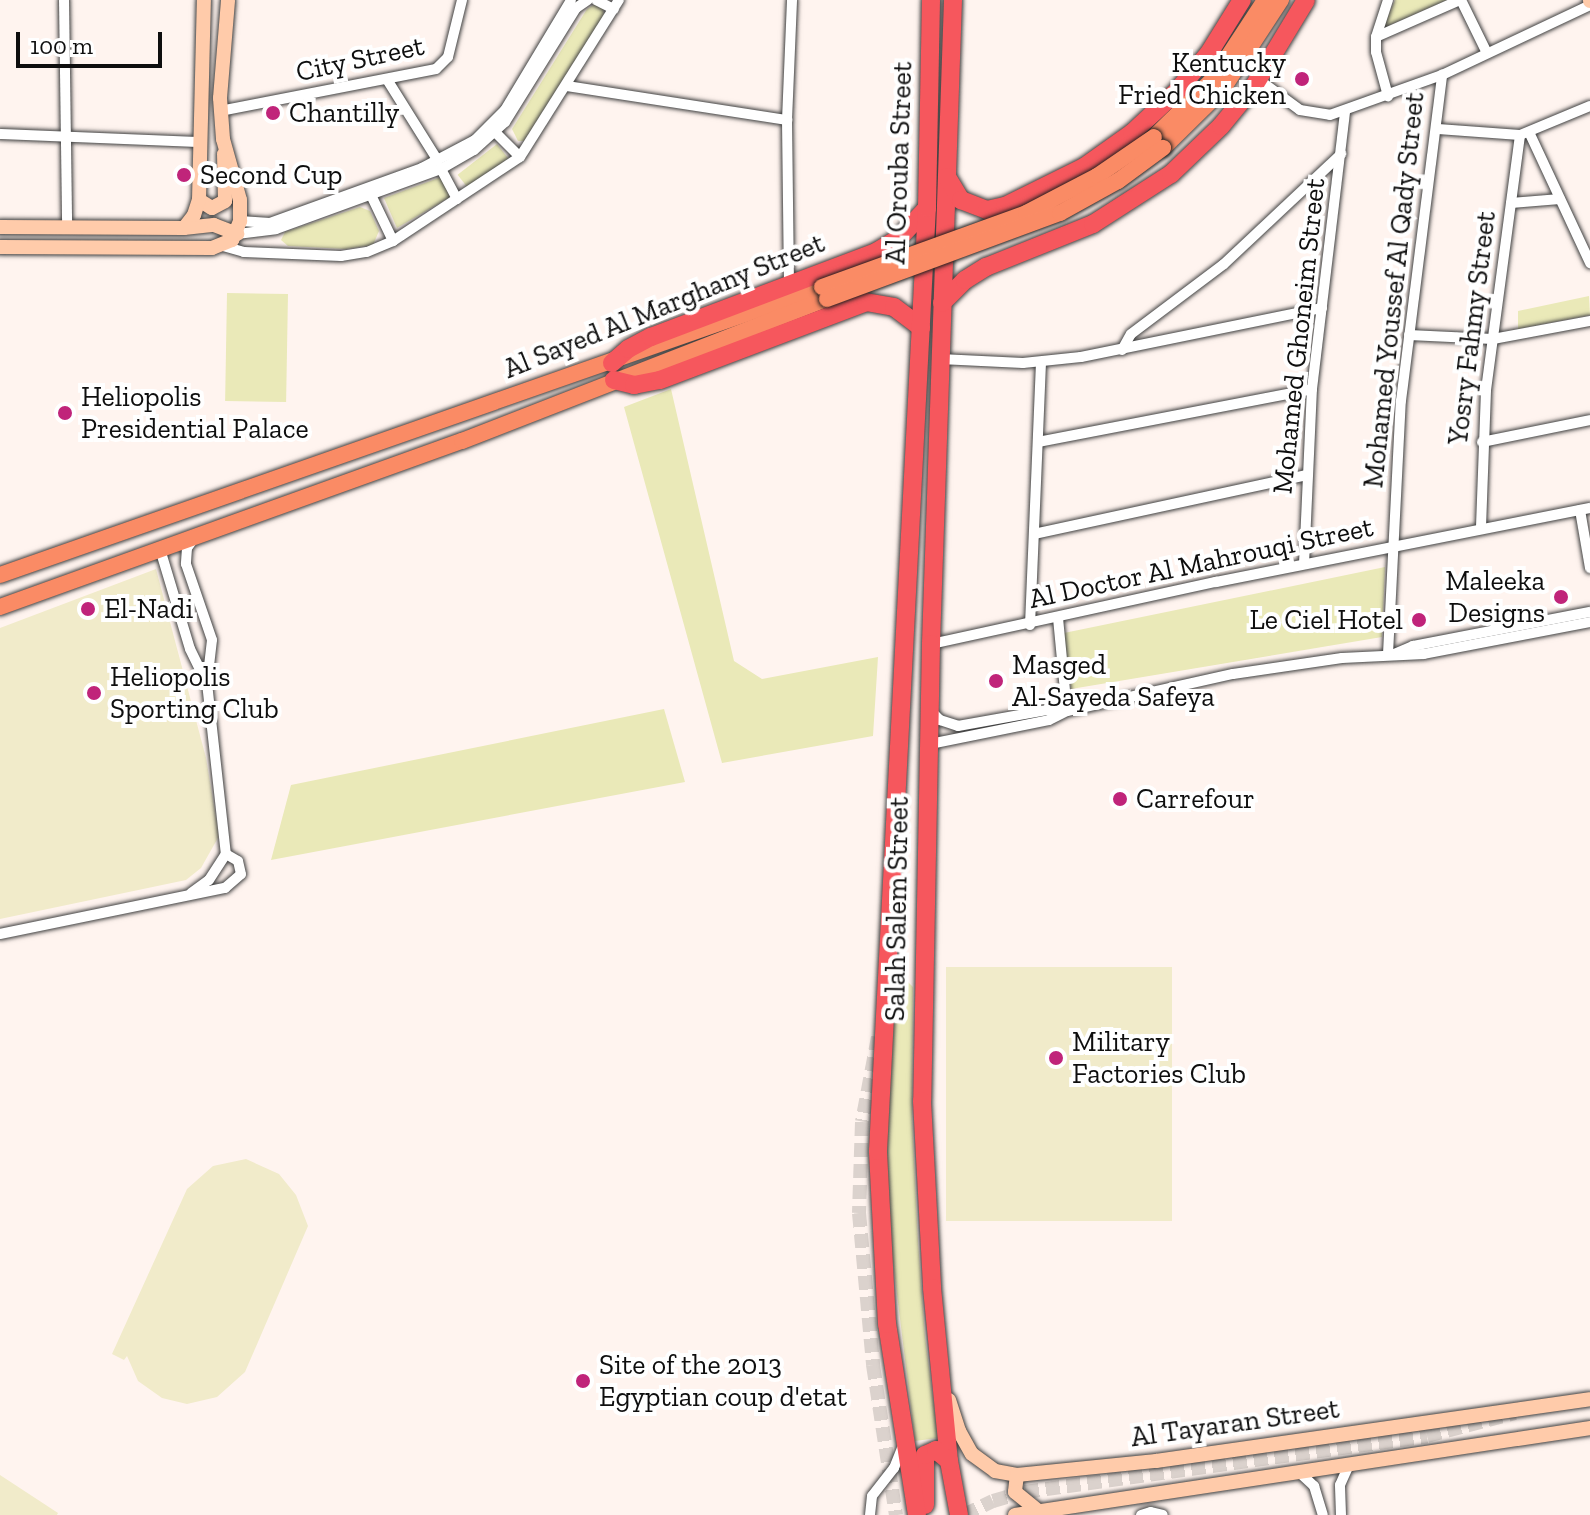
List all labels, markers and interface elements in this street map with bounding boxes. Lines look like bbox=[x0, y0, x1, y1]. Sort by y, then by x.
scale bar bbox=[20, 16, 166, 66]
street label: City Street bbox=[293, 29, 427, 89]
text: 100 m bbox=[30, 31, 93, 60]
place label: Kentucky Fried Chicken bbox=[1118, 46, 1286, 112]
street label: Al Orouba Street bbox=[879, 61, 919, 265]
marker: Kentucky Fried Chicken bbox=[1293, 70, 1311, 88]
street label: Mohamed Youssef Al Qady Street bbox=[1356, 89, 1432, 491]
place label: Chantilly bbox=[289, 96, 399, 130]
marker: Chantilly bbox=[264, 104, 282, 122]
place label: Second Cup bbox=[200, 158, 342, 192]
marker: Second Cup bbox=[175, 166, 193, 184]
street label: Mohamed Ghoneim Street bbox=[1266, 176, 1332, 496]
street label: Yosry Fahmy Street bbox=[1441, 209, 1503, 447]
street label: Al Sayed Al Marghany Street bbox=[498, 226, 830, 386]
place label: Heliopolis Presidential Palace bbox=[81, 380, 309, 446]
marker: Heliopolis Presidential Palace bbox=[56, 404, 74, 422]
street label: Al Doctor Al Mahrouqi Street bbox=[1025, 510, 1377, 616]
place label: Maleeka Designs bbox=[1445, 564, 1545, 630]
marker: Maleeka Designs bbox=[1552, 588, 1570, 606]
place label: El-Nadi bbox=[104, 592, 193, 626]
marker: El-Nadi bbox=[79, 600, 97, 618]
place label: Le Ciel Hotel bbox=[1249, 603, 1403, 637]
marker: Le Ciel Hotel bbox=[1410, 611, 1428, 629]
place label: Masged Al-Sayeda Safeya bbox=[1012, 648, 1215, 714]
place label: Heliopolis Sporting Club bbox=[110, 660, 279, 726]
marker: Masged Al-Sayeda Safeya bbox=[987, 672, 1005, 690]
marker: Heliopolis Sporting Club bbox=[85, 684, 103, 702]
place label: Carrefour bbox=[1136, 782, 1255, 816]
marker: Carrefour bbox=[1111, 790, 1129, 808]
street label: Salah Salem Street bbox=[878, 796, 916, 1022]
place label: Military Factories Club bbox=[1072, 1025, 1246, 1091]
marker: Military Factories Club bbox=[1047, 1049, 1065, 1067]
place label: Site of the 2013 Egyptian coup d'etat bbox=[599, 1348, 847, 1414]
marker: Site of the 2013 Egyptian coup d'etat bbox=[574, 1372, 592, 1390]
street label: Al Tayaran Street bbox=[1128, 1392, 1342, 1454]

